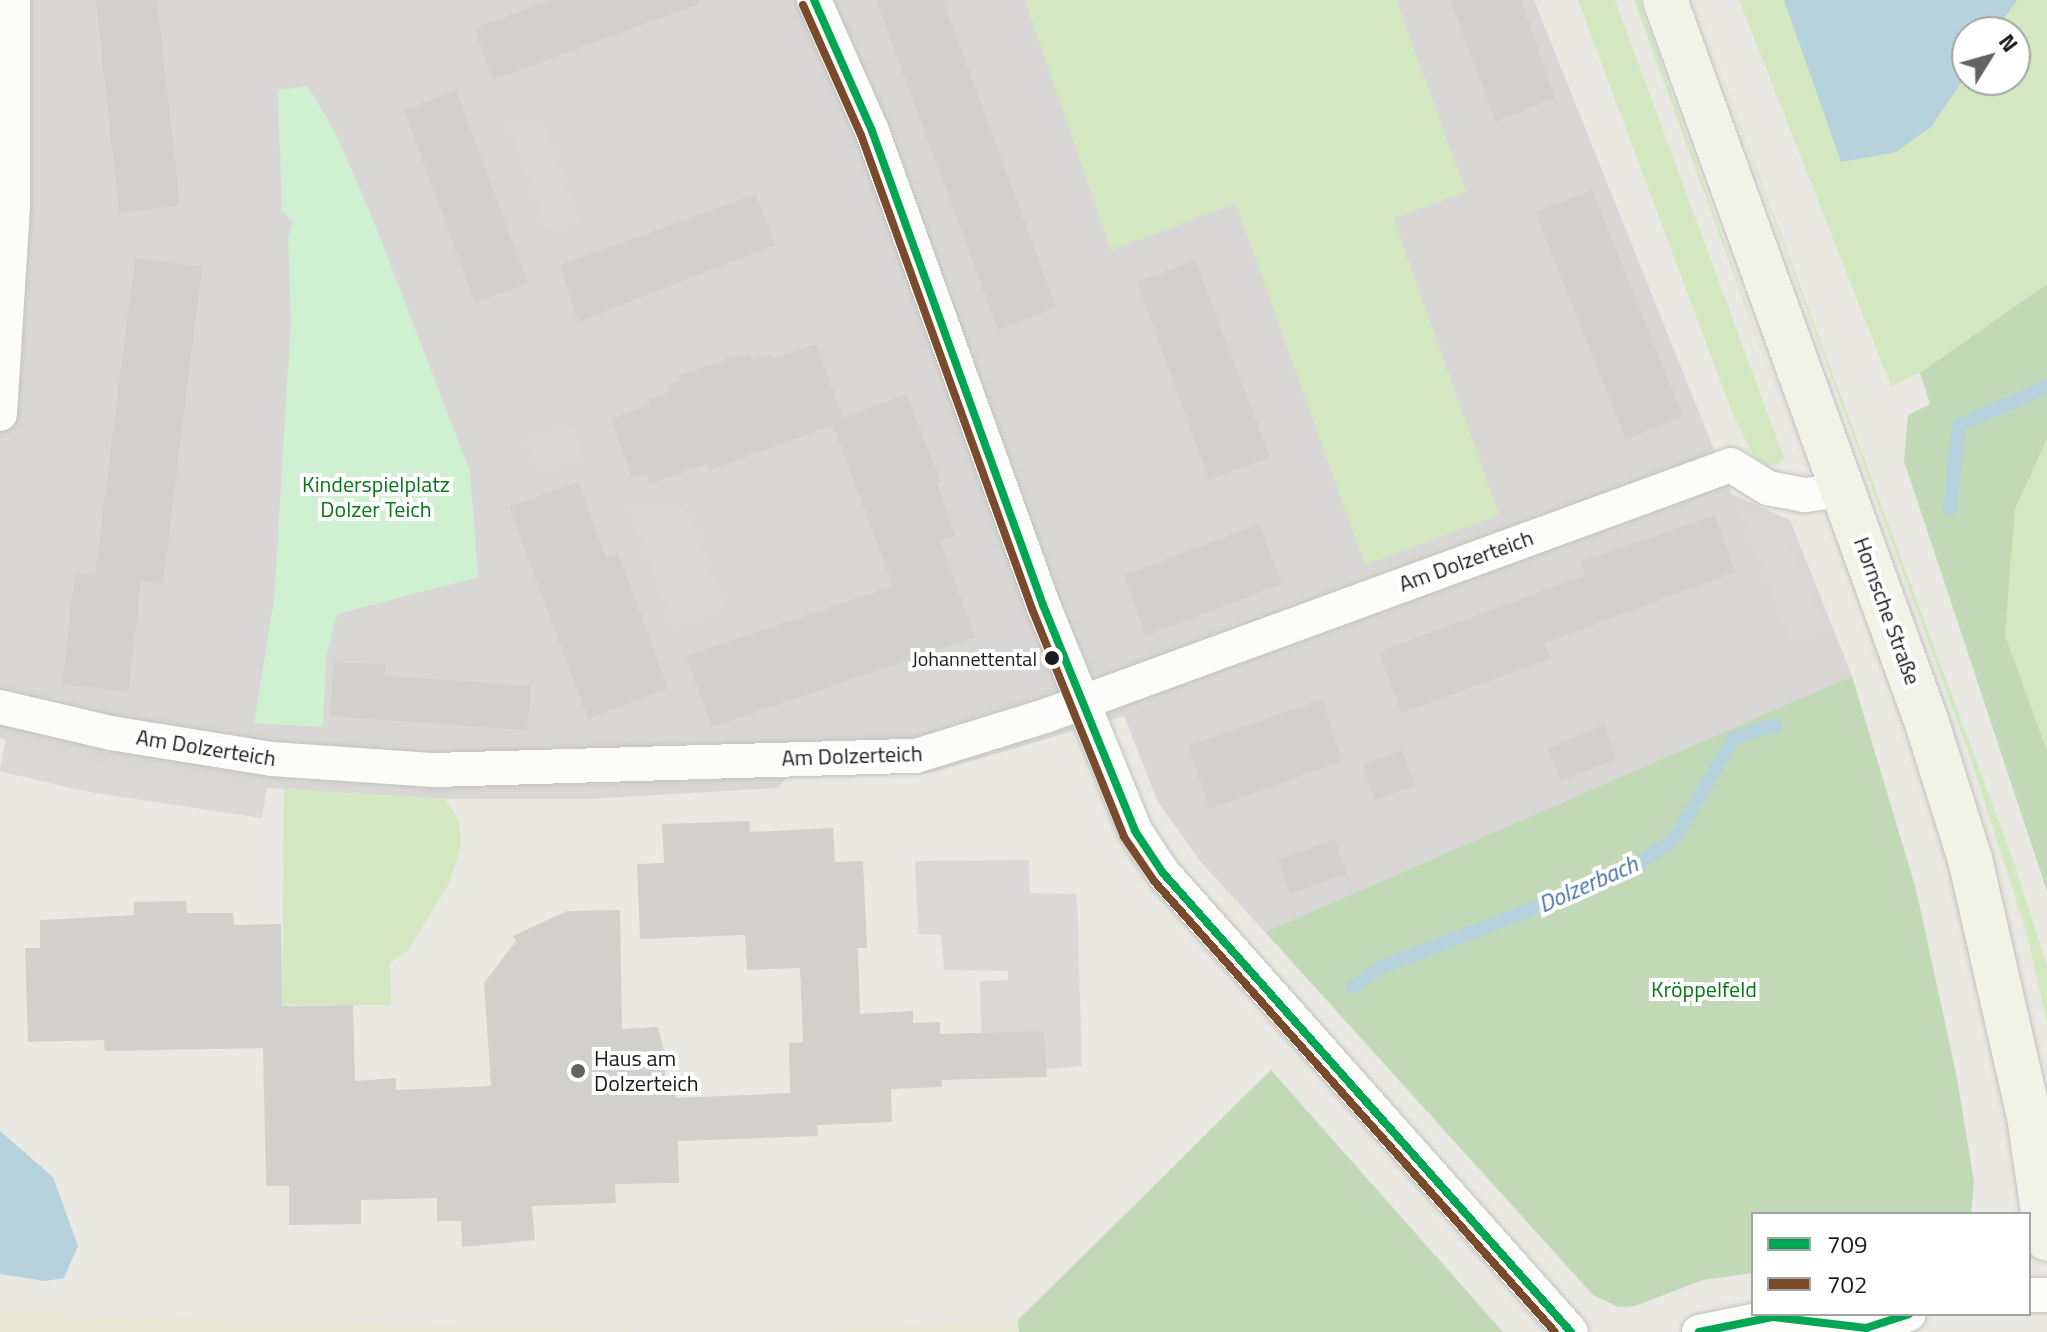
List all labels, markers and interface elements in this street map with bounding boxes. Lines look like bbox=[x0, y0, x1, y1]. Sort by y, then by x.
north arrow bbox=[1951, 16, 2031, 96]
text: N bbox=[1990, 26, 2027, 59]
park label: Kinderspielplatz Dolzer Teich bbox=[302, 471, 450, 522]
street label: Am Dolzerteich bbox=[1395, 524, 1537, 598]
street label: Hornsche Straße bbox=[1848, 534, 1926, 688]
place label: Johannettental bbox=[912, 646, 1037, 670]
marker: Johannettental bbox=[1044, 650, 1060, 666]
street label: Am Dolzerteich bbox=[134, 724, 278, 772]
street label: Am Dolzerteich bbox=[781, 740, 923, 772]
water label: Dolzerbach bbox=[1534, 849, 1642, 919]
park label: Kröppelfeld bbox=[1651, 977, 1757, 1003]
place label: Haus am Dolzerteich bbox=[594, 1045, 699, 1096]
marker: Haus am Dolzerteich bbox=[569, 1062, 587, 1080]
legend bbox=[1751, 1212, 2031, 1316]
text: 709 bbox=[1827, 1226, 1867, 1262]
text: 702 bbox=[1827, 1266, 1867, 1302]

